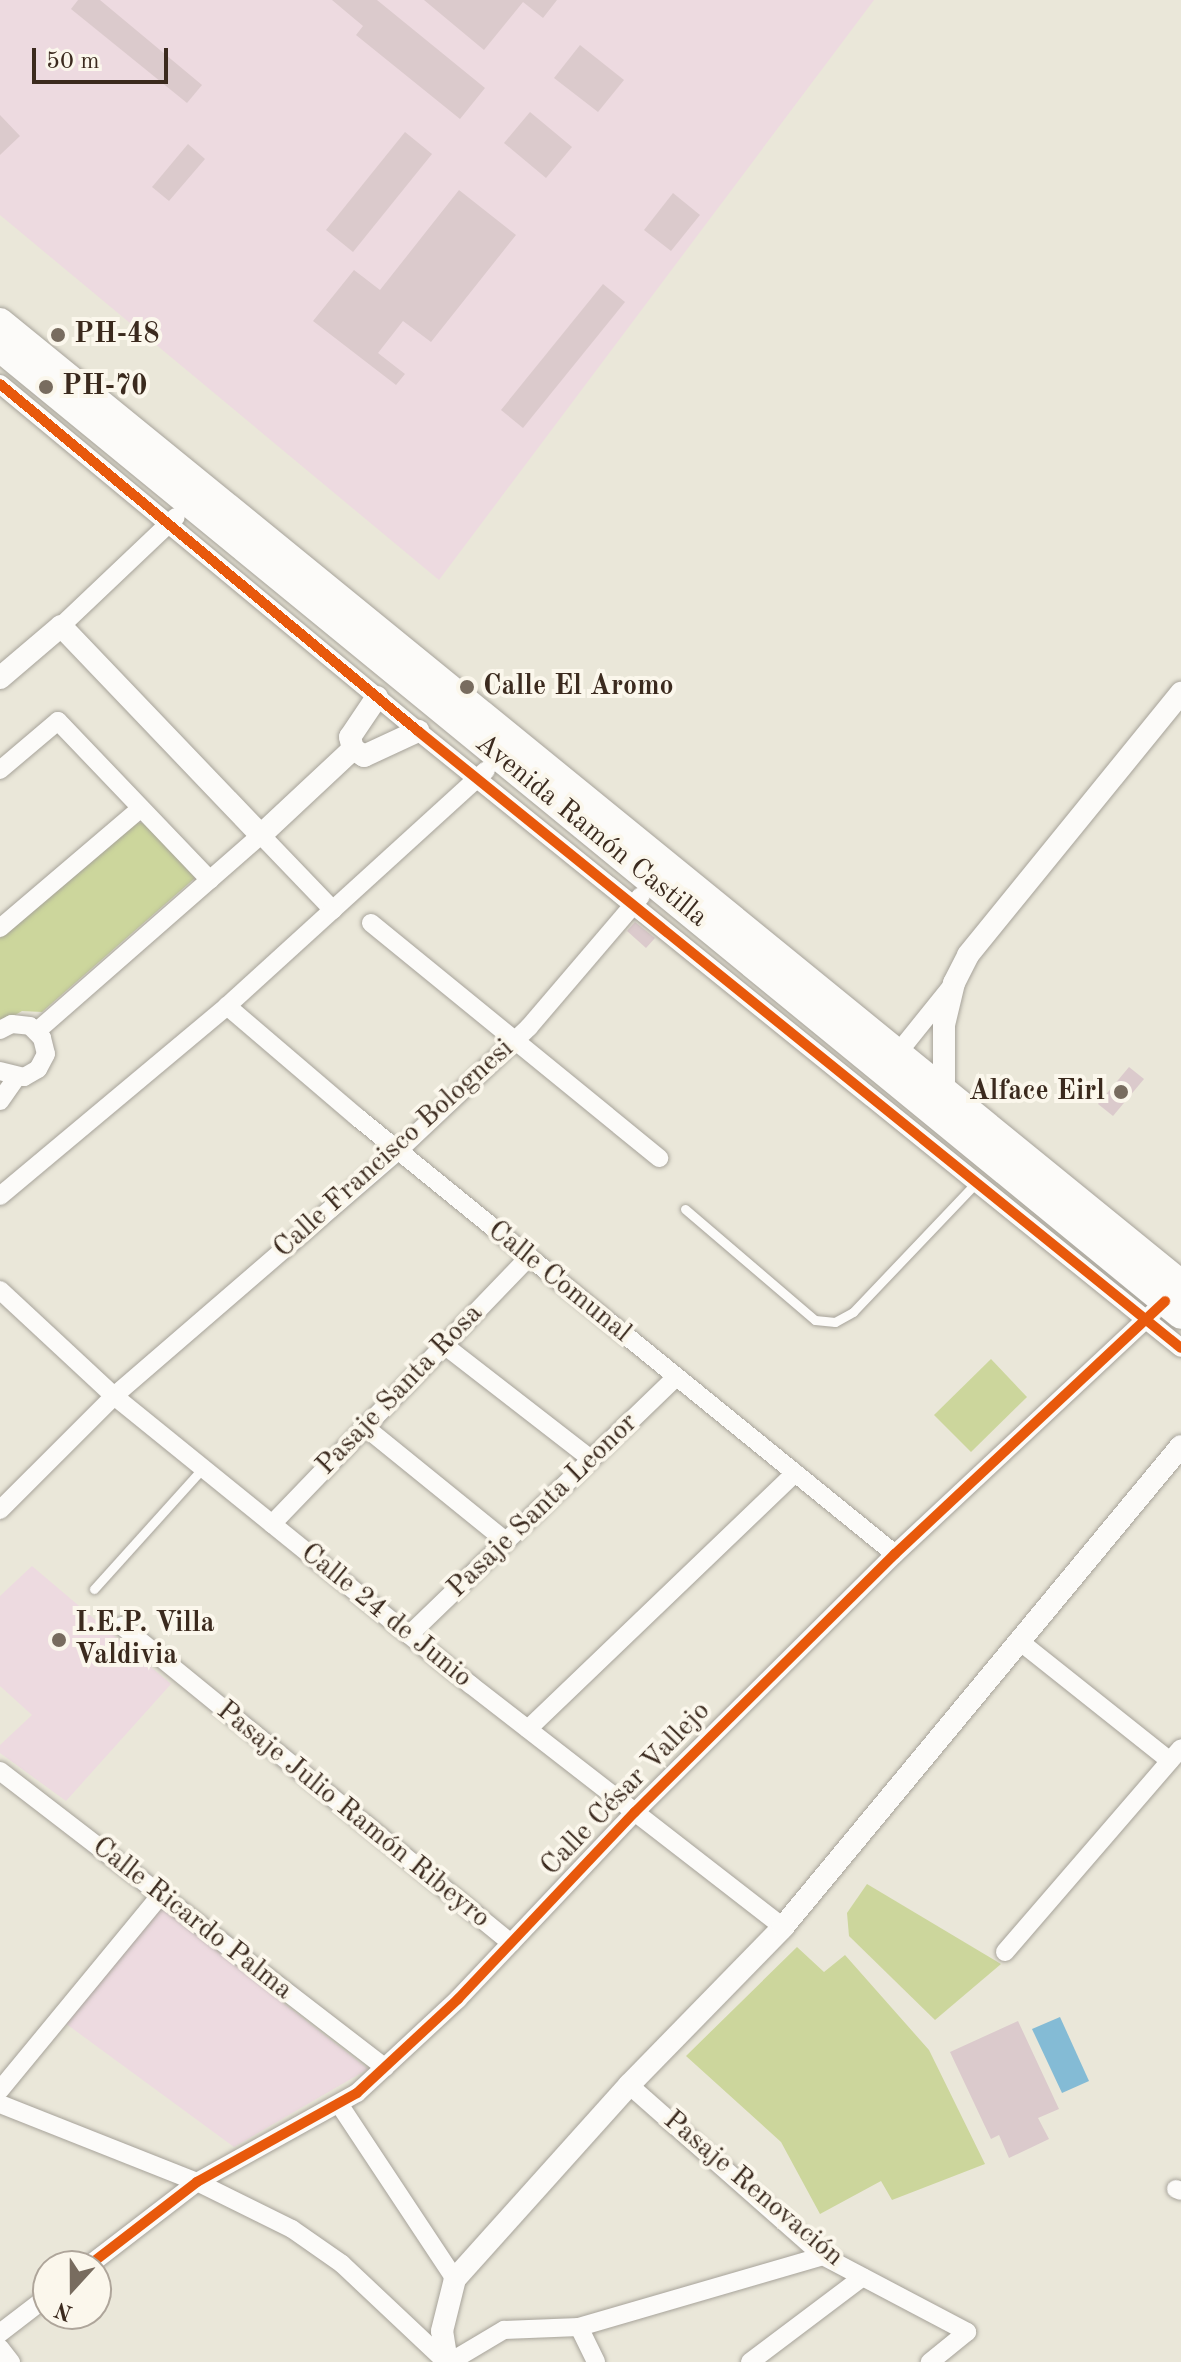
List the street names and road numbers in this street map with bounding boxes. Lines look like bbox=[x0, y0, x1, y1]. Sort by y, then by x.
street label: Avenida Ramón Castilla bbox=[468, 727, 714, 935]
street label: Calle Francisco Bolognesi bbox=[267, 1032, 521, 1266]
street label: Calle Comunal bbox=[481, 1214, 637, 1350]
street label: Pasaje Santa Rosa bbox=[310, 1297, 490, 1483]
street label: Pasaje Santa Leonor bbox=[441, 1407, 645, 1605]
street label: Calle 24 de Junio bbox=[294, 1537, 478, 1695]
street label: Pasaje Julio Ramón Ribeyro bbox=[209, 1694, 497, 1936]
street label: Calle César Vallejo bbox=[534, 1695, 718, 1883]
street label: Calle Ricardo Palma bbox=[85, 1830, 299, 2008]
street label: Pasaje Renovación bbox=[656, 2104, 850, 2274]

